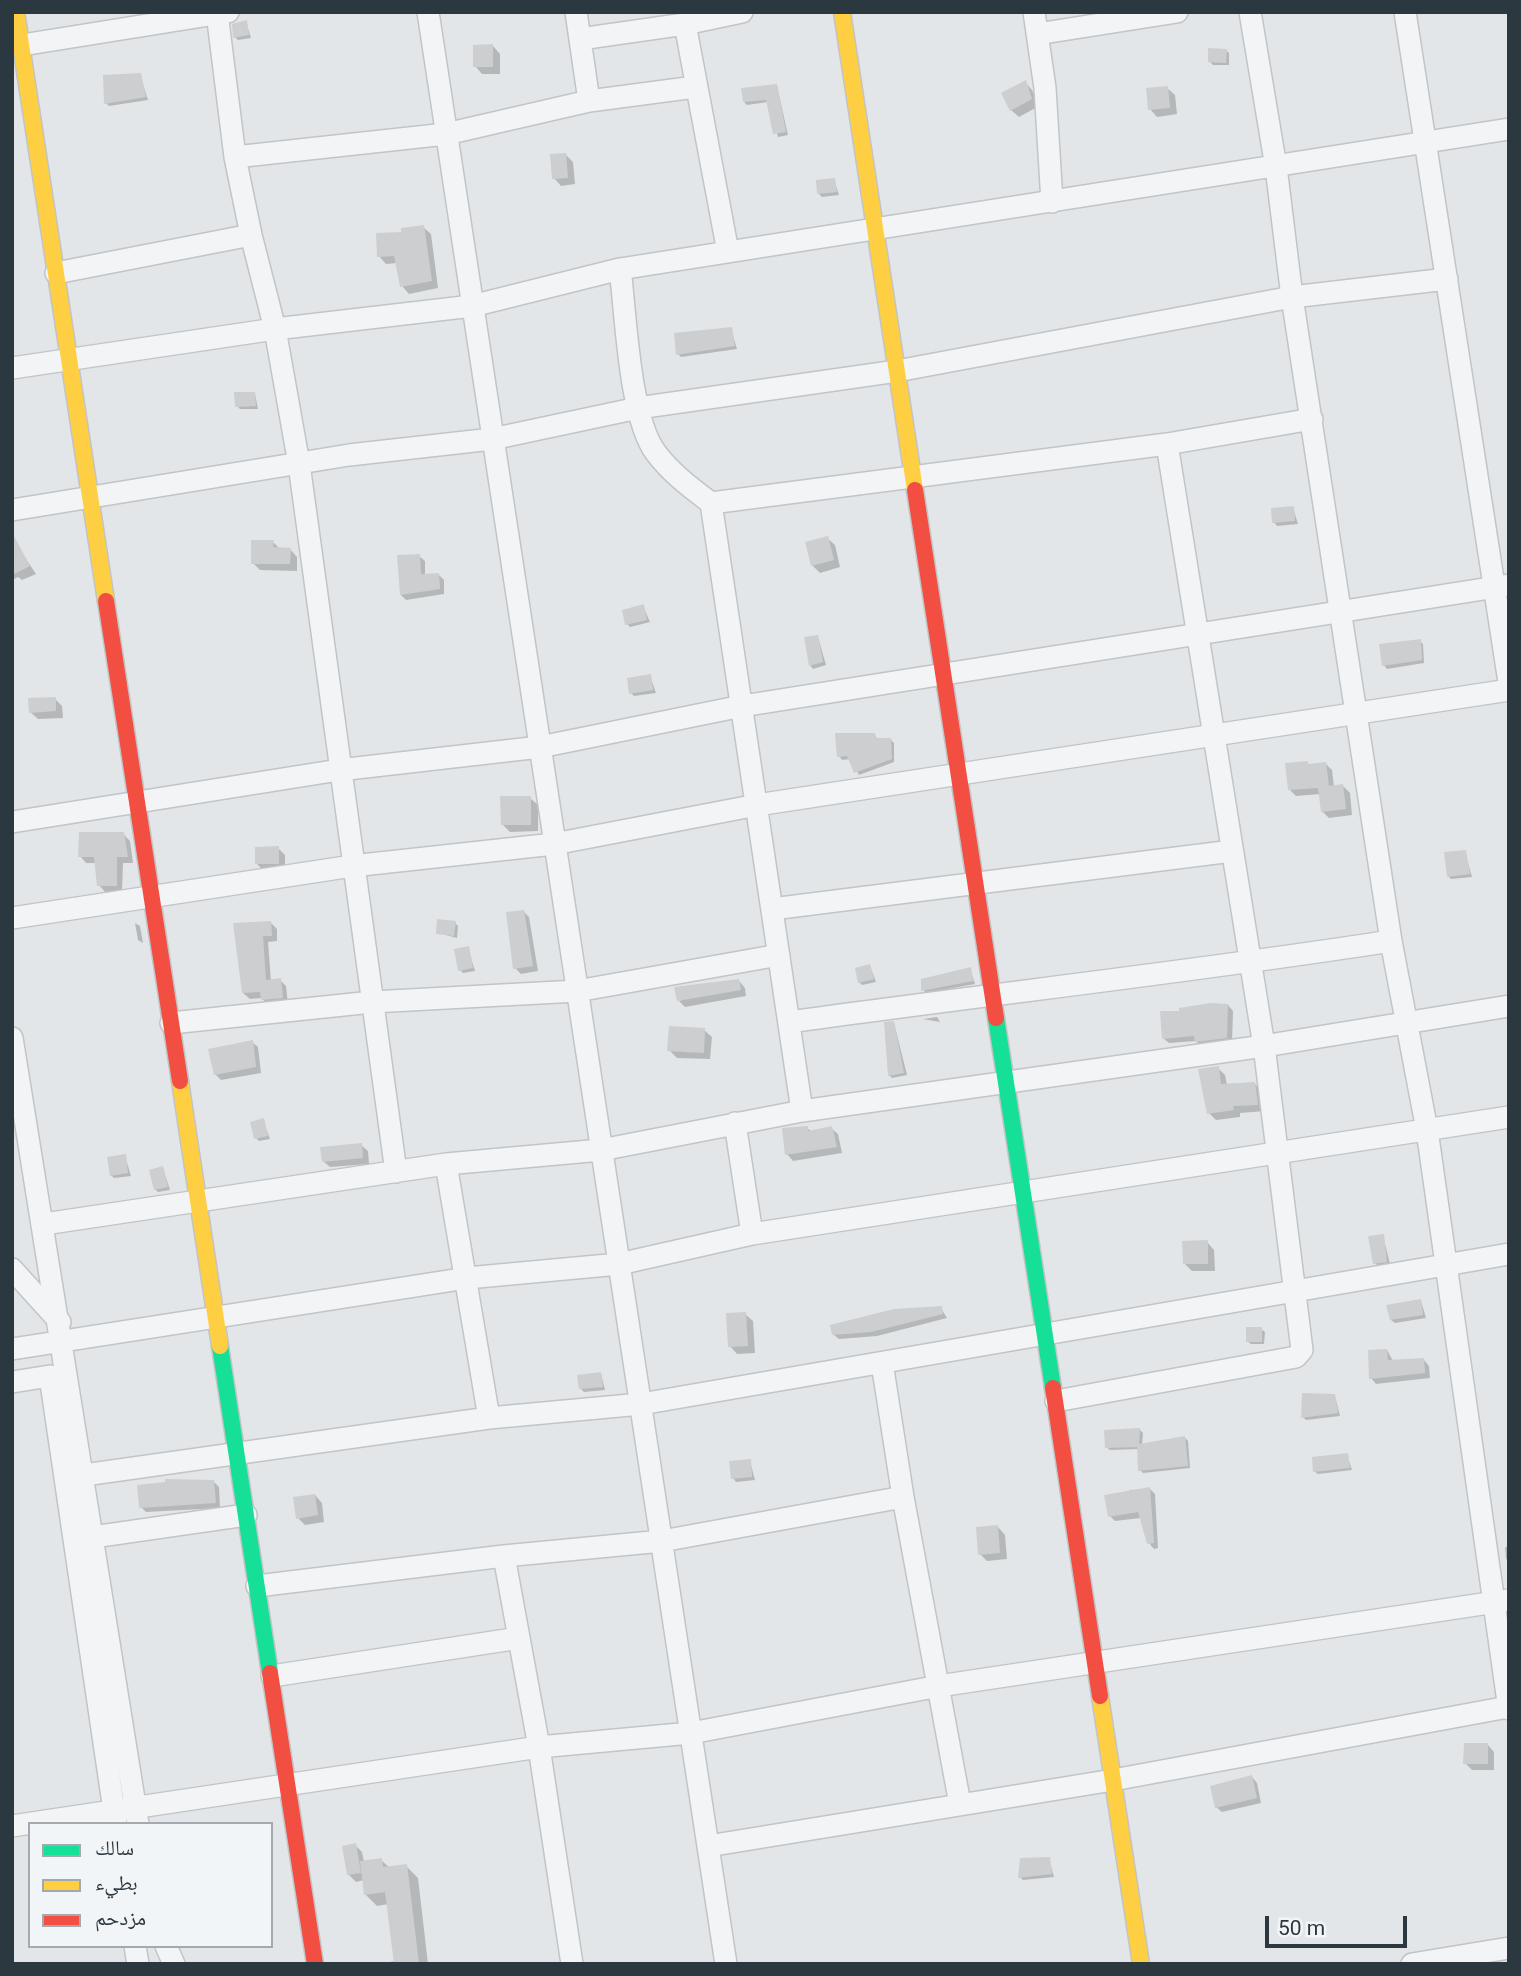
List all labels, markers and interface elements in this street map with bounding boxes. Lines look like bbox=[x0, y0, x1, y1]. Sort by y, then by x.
legend bbox=[28, 1822, 273, 1948]
text: سالك bbox=[95, 1836, 134, 1860]
text: بطيء bbox=[95, 1871, 138, 1895]
scale bar bbox=[1269, 1902, 1411, 1946]
text: مزدحم bbox=[95, 1906, 146, 1930]
text: 50 m bbox=[1278, 1916, 1325, 1940]

